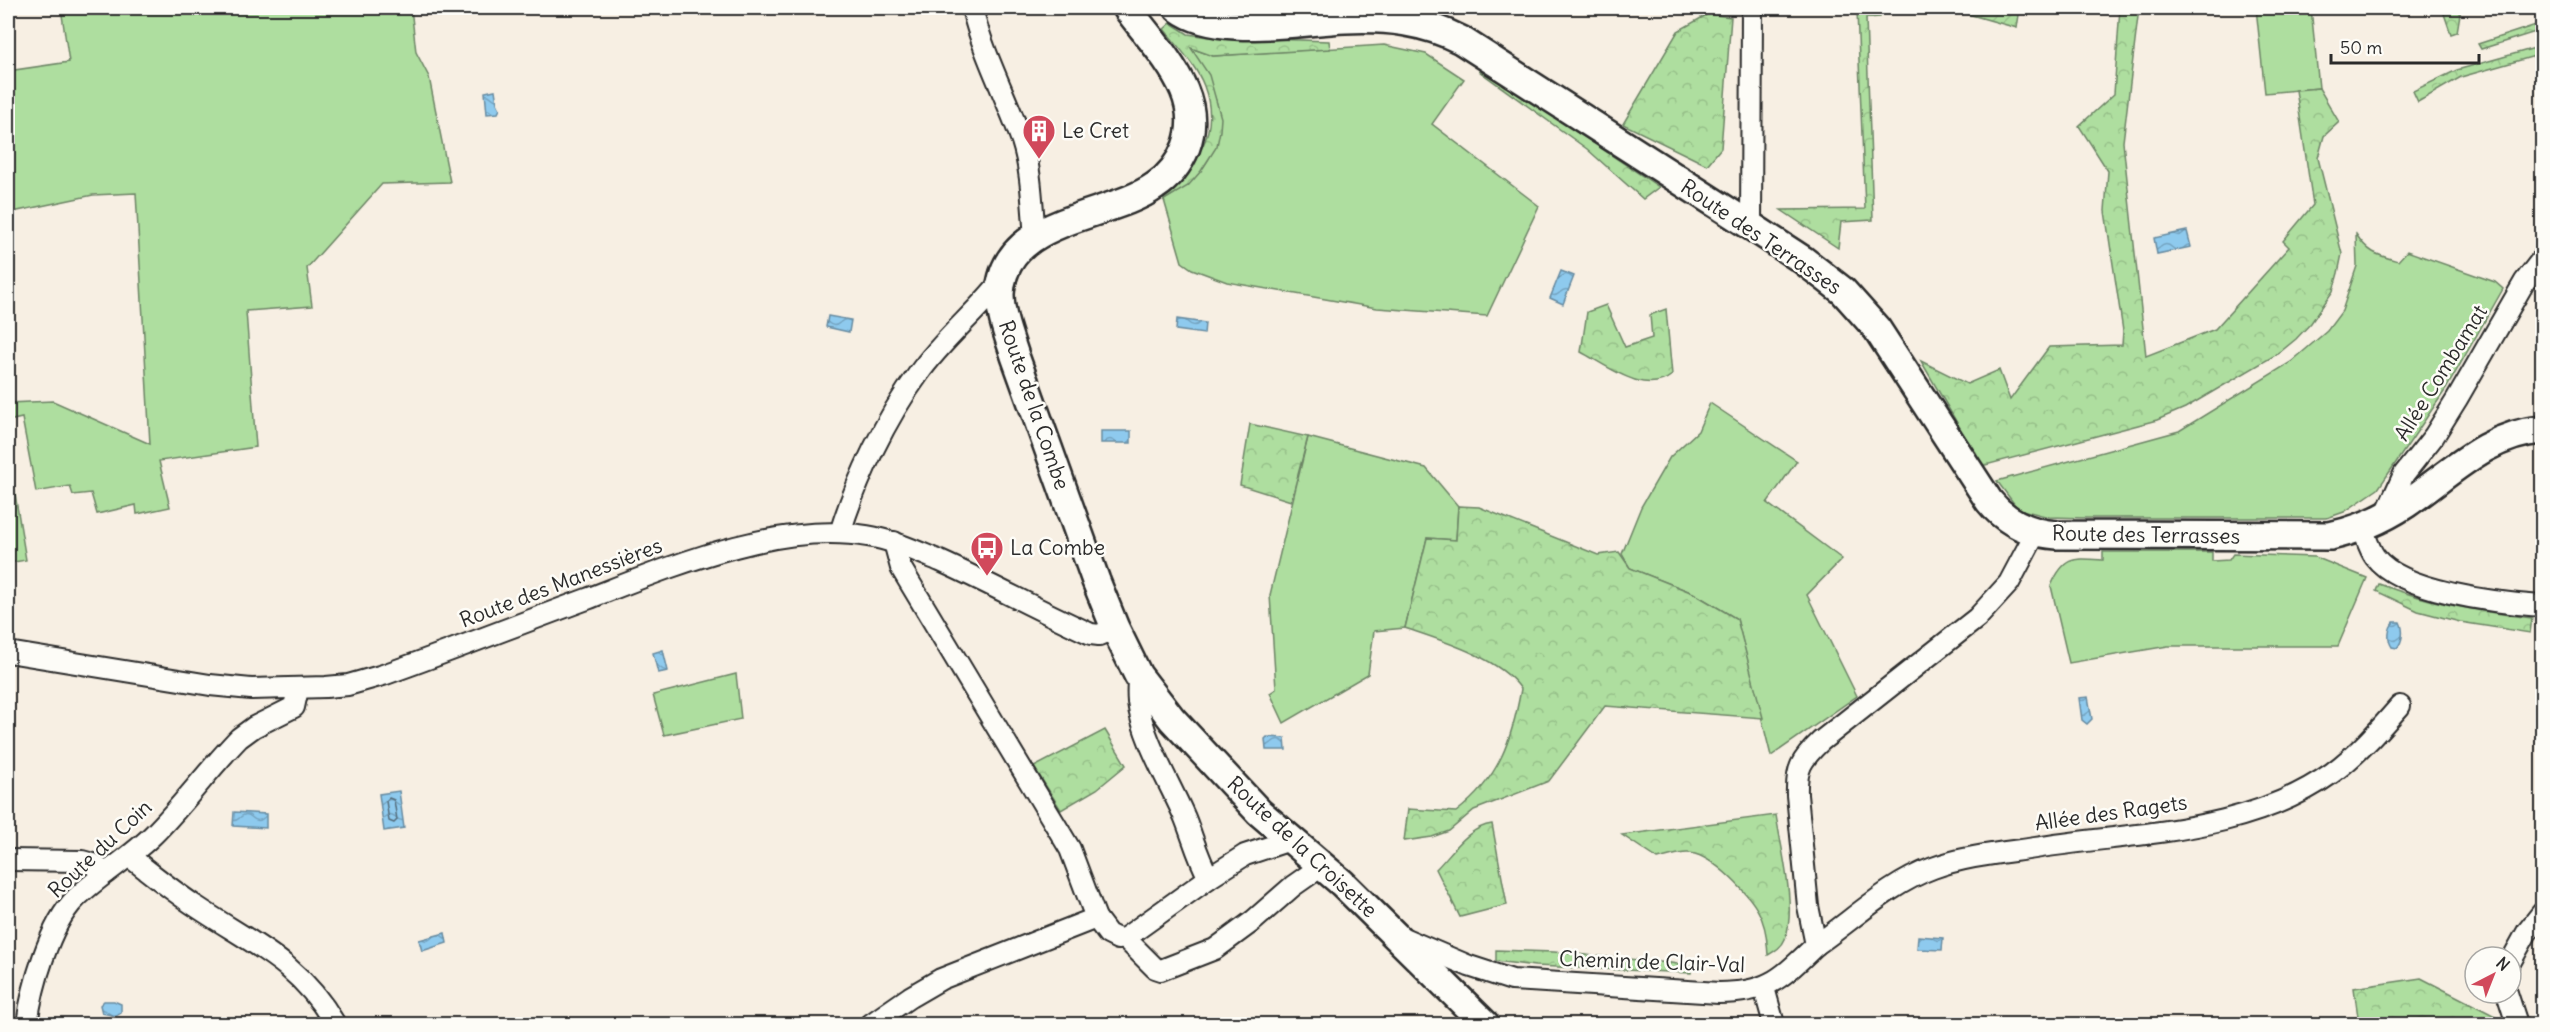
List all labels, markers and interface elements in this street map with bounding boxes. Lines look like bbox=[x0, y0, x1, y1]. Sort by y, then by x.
scale bar bbox=[2331, 27, 2480, 65]
text: 50 m bbox=[2340, 36, 2382, 59]
building icon: Le Cret bbox=[1021, 113, 1057, 160]
place label: Le Cret bbox=[1062, 117, 1129, 144]
street label: Route des Terrasses bbox=[1676, 173, 1847, 300]
street label: Allée Combamat bbox=[2388, 300, 2493, 446]
street label: Route de la Combe bbox=[993, 317, 1076, 493]
street label: Route des Terrasses bbox=[2052, 519, 2240, 550]
bus stop icon: La Combe bbox=[969, 530, 1005, 577]
street label: Route des Manessières bbox=[456, 531, 666, 634]
place label: La Combe bbox=[1010, 534, 1105, 561]
street label: Route de la Croisette bbox=[1222, 770, 1383, 923]
street label: Allée des Ragets bbox=[2033, 788, 2189, 837]
street label: Route du Coin bbox=[42, 794, 157, 904]
street label: Chemin de Clair-Val bbox=[1559, 945, 1745, 978]
north arrow bbox=[2463, 945, 2523, 1005]
text: N bbox=[2492, 953, 2514, 975]

